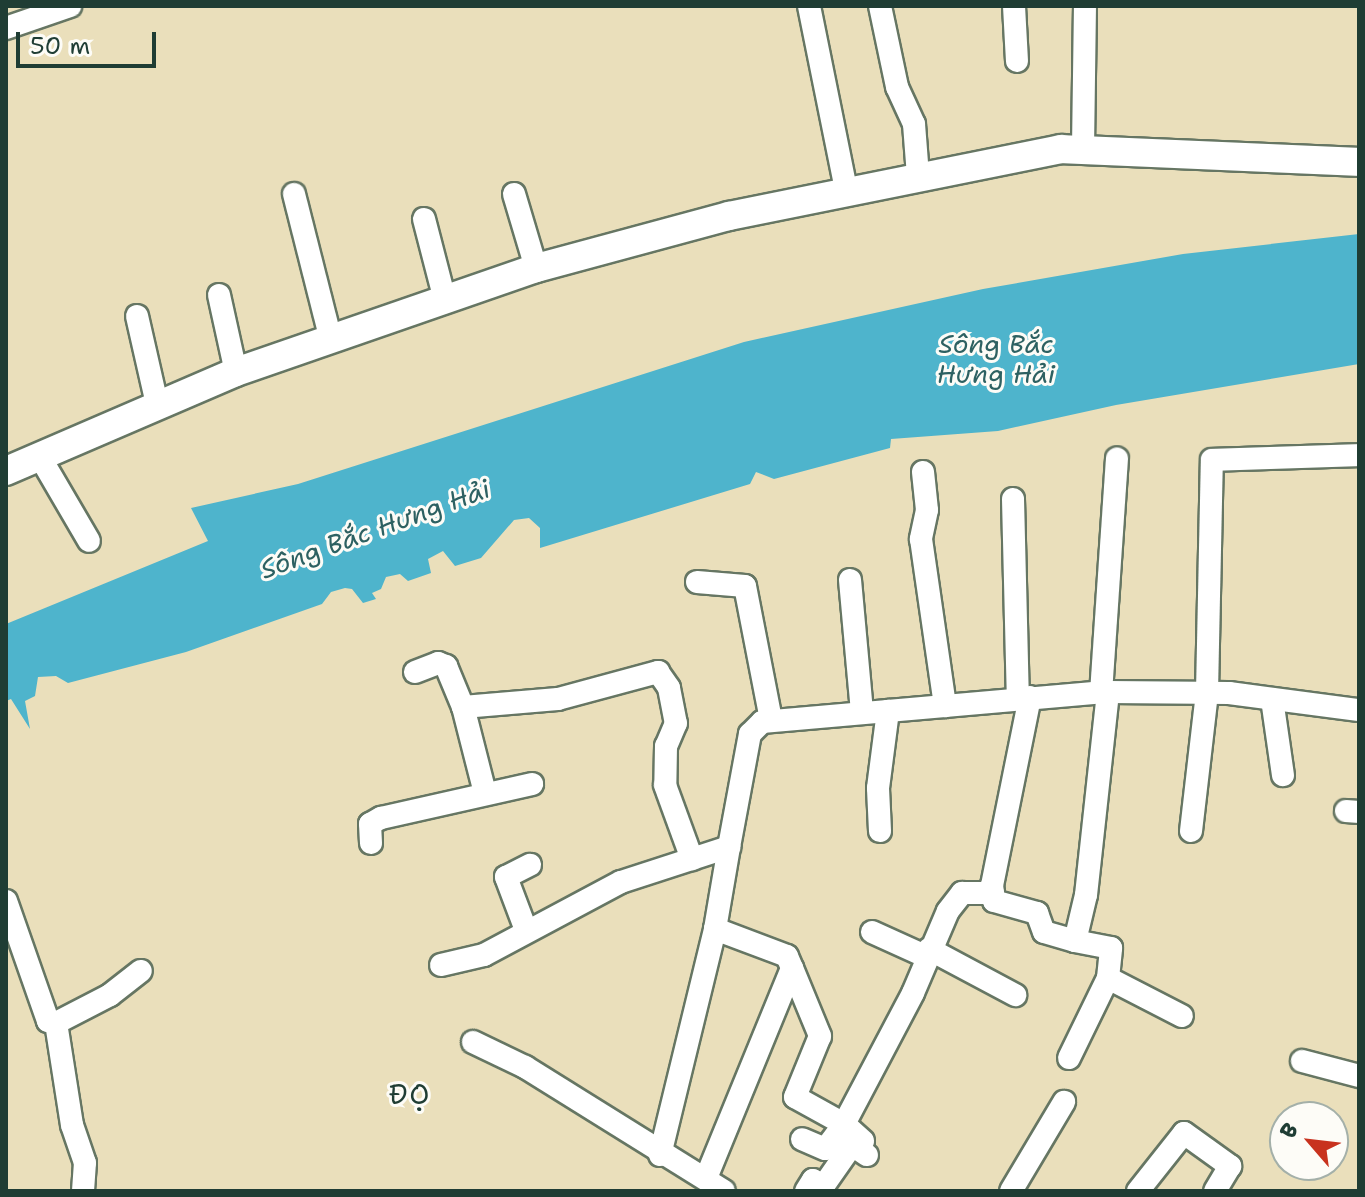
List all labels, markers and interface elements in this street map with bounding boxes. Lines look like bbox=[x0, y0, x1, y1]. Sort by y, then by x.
scale bar bbox=[20, 16, 160, 66]
text: 50 m bbox=[30, 30, 90, 62]
water label: Sông Bắc Hưng Hải bbox=[937, 328, 1055, 390]
water label: Sông Bắc Hưng Hải bbox=[256, 473, 494, 585]
district label: ĐỌ bbox=[389, 1077, 431, 1111]
north arrow bbox=[1269, 1101, 1349, 1181]
text: B bbox=[1273, 1118, 1305, 1143]

